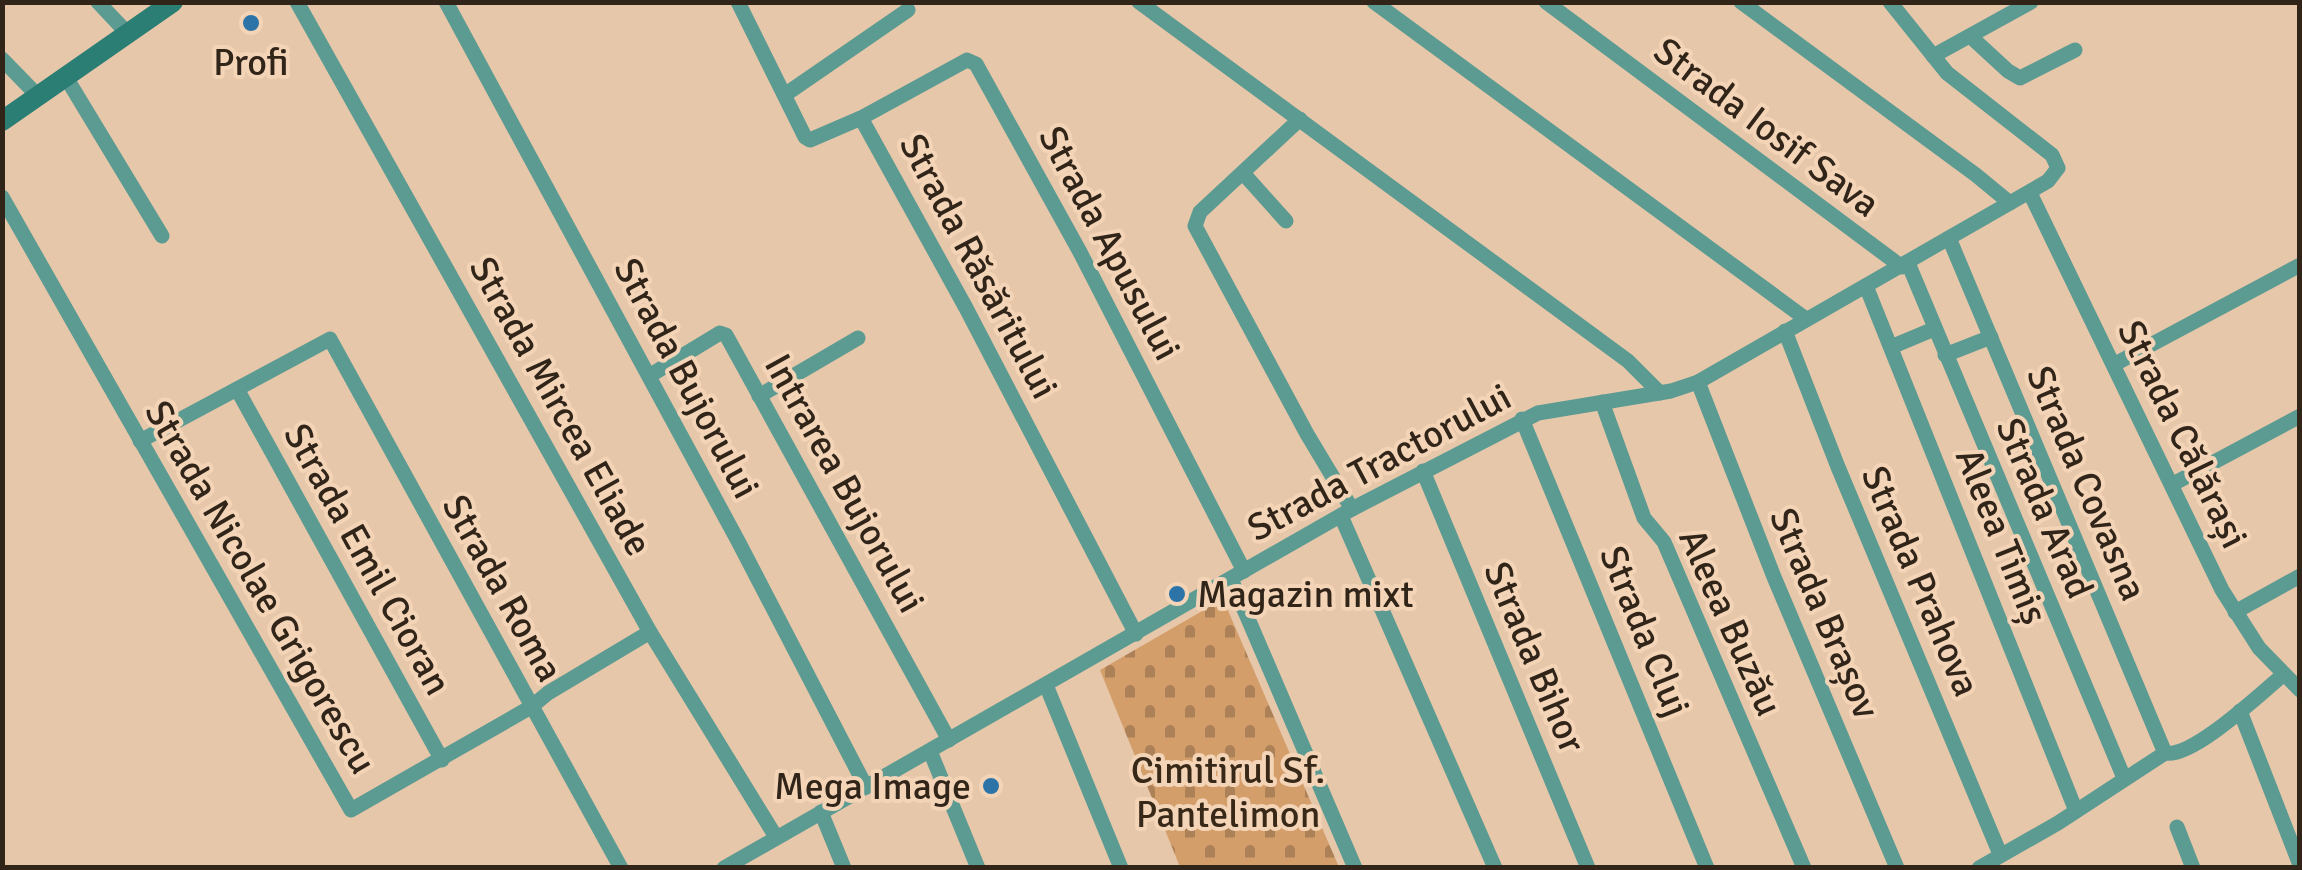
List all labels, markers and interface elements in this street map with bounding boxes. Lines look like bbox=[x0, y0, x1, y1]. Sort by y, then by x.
marker: Profi bbox=[240, 12, 262, 34]
street label: Strada Iosif Sava bbox=[1645, 27, 1889, 227]
place label: Profi bbox=[213, 39, 289, 86]
street label: Strada Apusului bbox=[1028, 118, 1191, 368]
street label: Strada Răsăritului bbox=[889, 126, 1068, 407]
street label: Strada Mircea Eliade bbox=[459, 249, 662, 564]
street label: Strada Bujorului bbox=[604, 250, 770, 506]
street label: Strada Călărași bbox=[2107, 313, 2258, 556]
street label: Intrarea Bujorului bbox=[754, 346, 935, 621]
street label: Strada Covasna bbox=[2016, 359, 2157, 608]
street label: Strada Tractorului bbox=[1239, 373, 1519, 552]
street label: Strada Nicolae Grigorescu bbox=[134, 392, 387, 782]
street label: Strada Arad bbox=[1986, 411, 2104, 605]
street label: Strada Emil Cioran bbox=[273, 415, 462, 703]
street label: Aleea Timiș bbox=[1945, 441, 2058, 631]
street label: Strada Prahova bbox=[1851, 459, 1990, 703]
street label: Strada Roma bbox=[432, 486, 573, 690]
street label: Strada Brașov bbox=[1759, 501, 1890, 726]
street label: Aleea Buzău bbox=[1668, 521, 1793, 723]
street label: Strada Cluj bbox=[1589, 539, 1700, 723]
street label: Strada Bihor bbox=[1473, 555, 1596, 760]
place label: Magazin mixt bbox=[1197, 571, 1414, 618]
marker: Magazin mixt bbox=[1166, 583, 1188, 605]
park label: Cimitirul Sf. Pantelimon bbox=[1131, 747, 1325, 838]
place label: Mega Image bbox=[774, 763, 971, 810]
marker: Mega Image bbox=[980, 775, 1002, 797]

